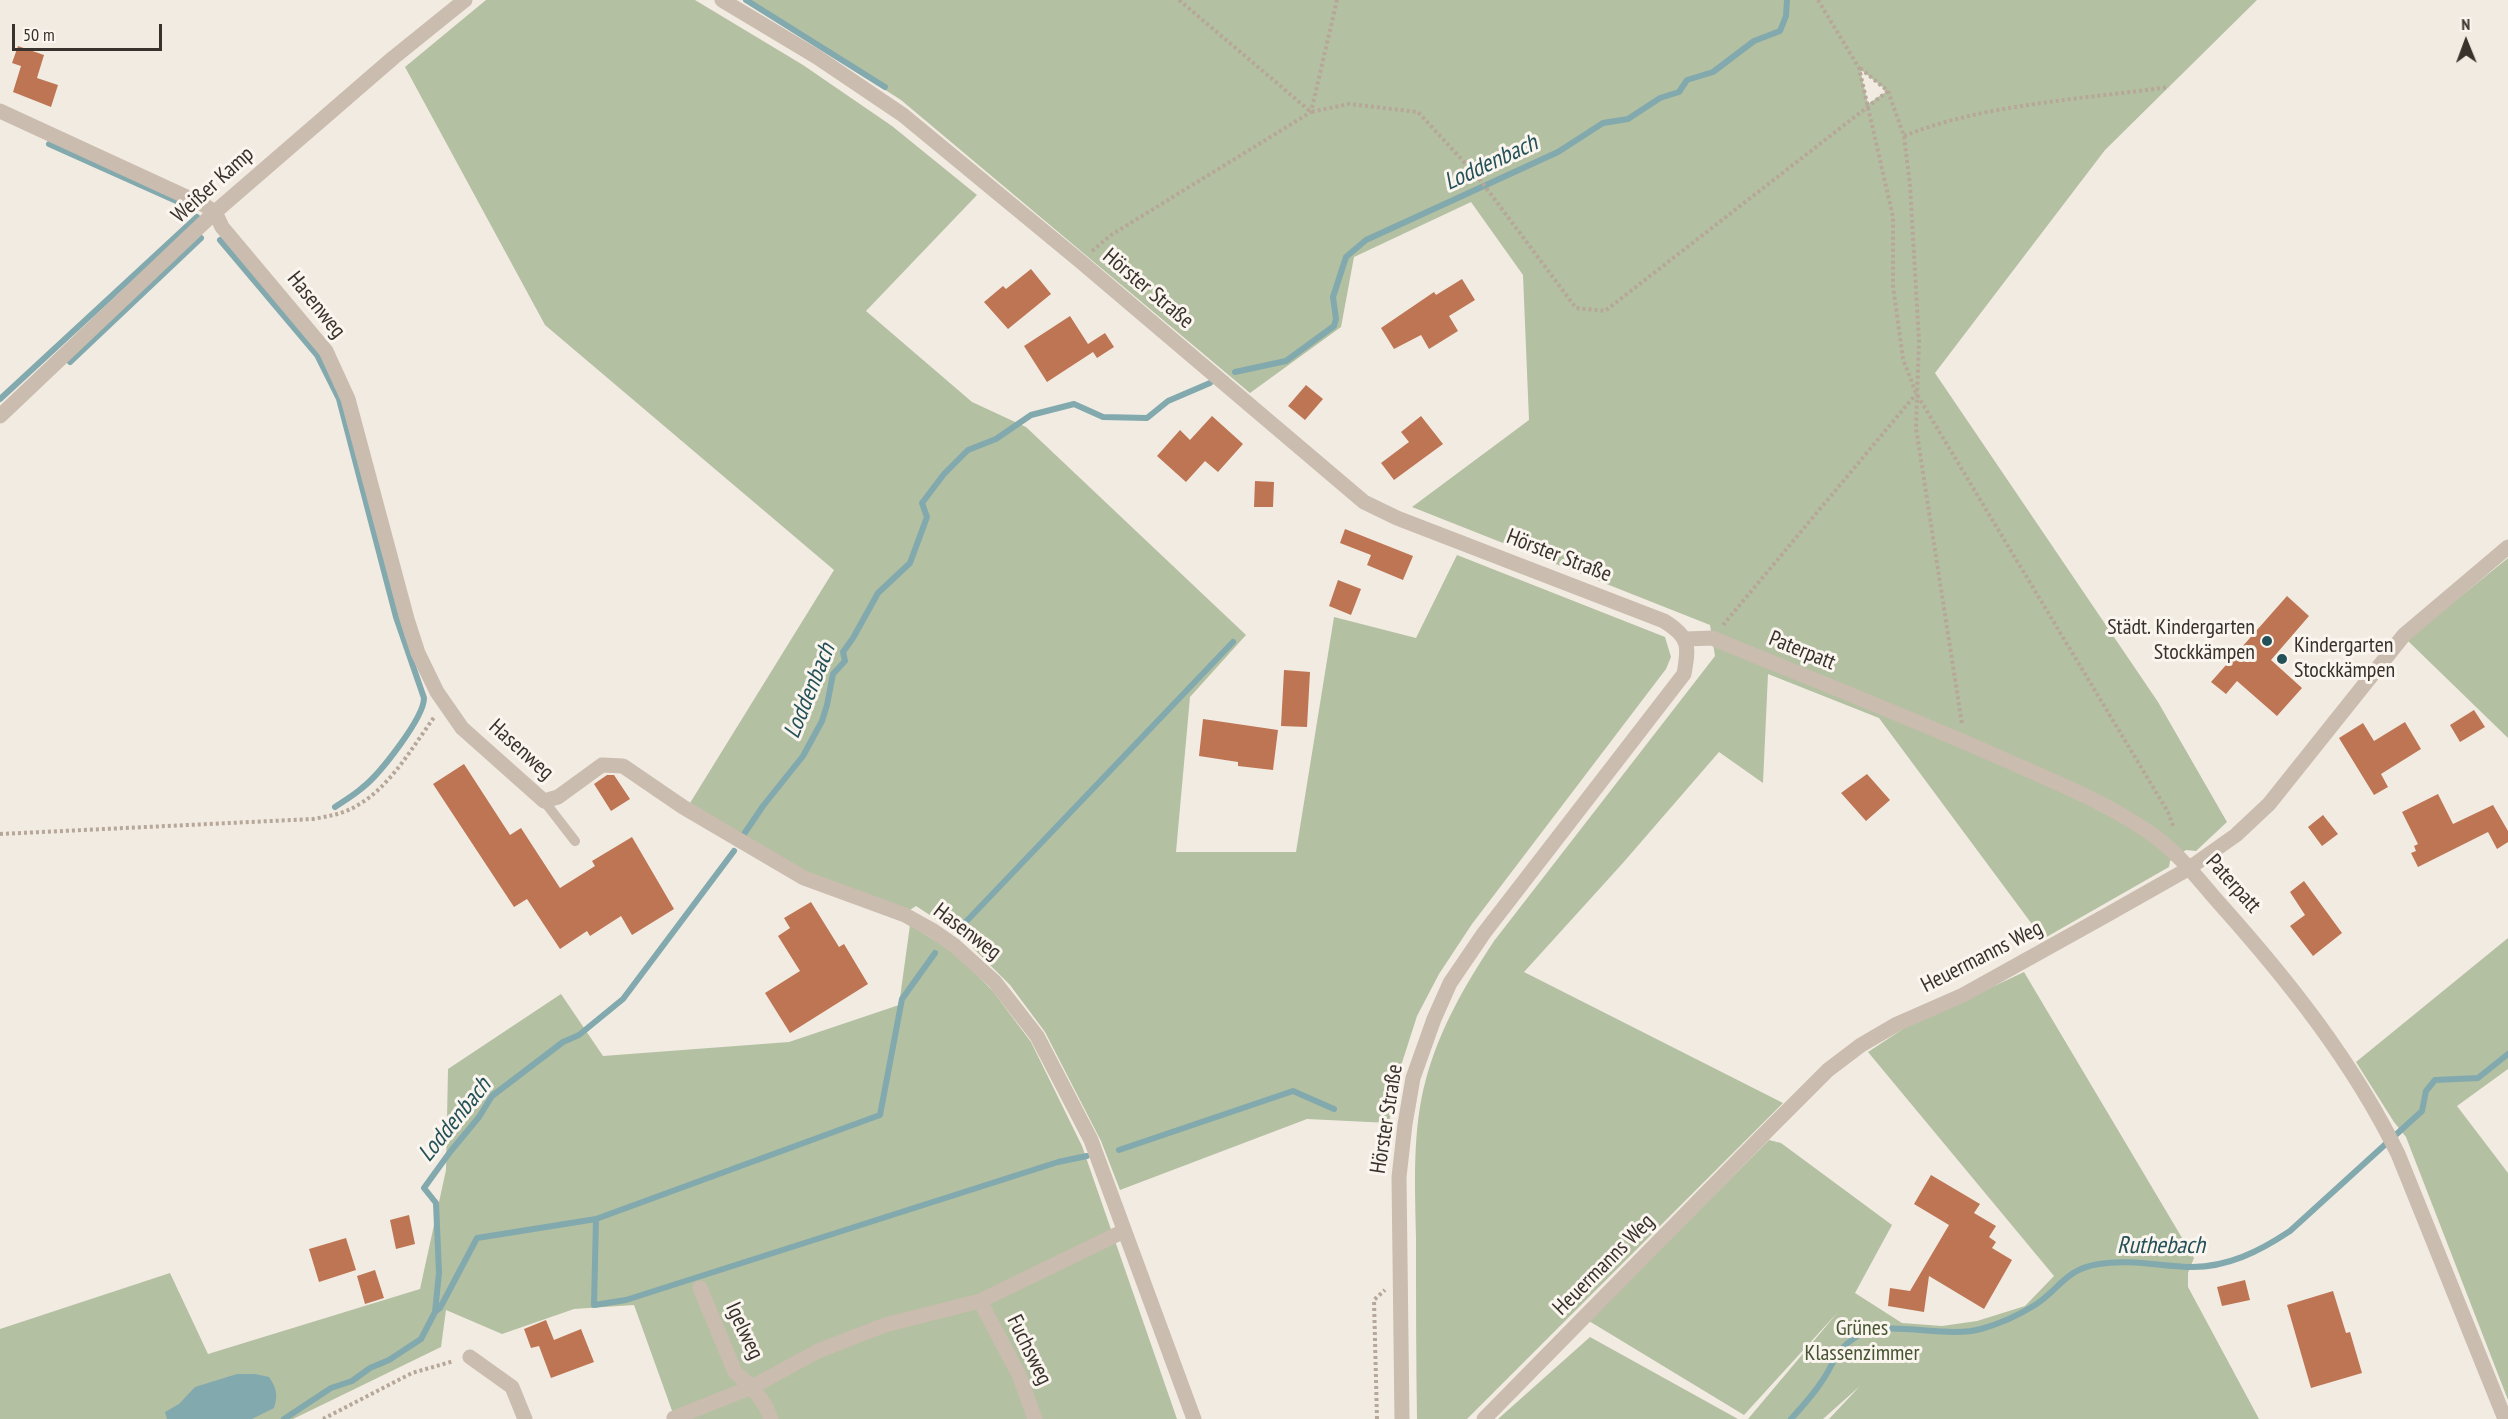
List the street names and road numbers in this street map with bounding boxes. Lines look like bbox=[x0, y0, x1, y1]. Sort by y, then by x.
street label: Weißer Kamp bbox=[166, 141, 260, 229]
street label: Hörster Straße bbox=[1097, 243, 1199, 335]
street label: Hasenweg bbox=[281, 266, 351, 344]
street label: Hörster Straße bbox=[1503, 524, 1615, 588]
street label: Paterpatt bbox=[1765, 626, 1839, 676]
street label: Hasenweg bbox=[483, 714, 559, 786]
street label: Paterpatt bbox=[2200, 849, 2266, 919]
street label: Hasenweg bbox=[928, 898, 1006, 966]
street label: Heuermanns Weg bbox=[1917, 915, 2047, 999]
street label: Hörster Straße bbox=[1365, 1062, 1409, 1176]
street label: Heuermanns Weg bbox=[1548, 1209, 1660, 1321]
street label: Igelweg bbox=[719, 1298, 769, 1364]
street label: Fuchsweg bbox=[1001, 1311, 1057, 1389]

